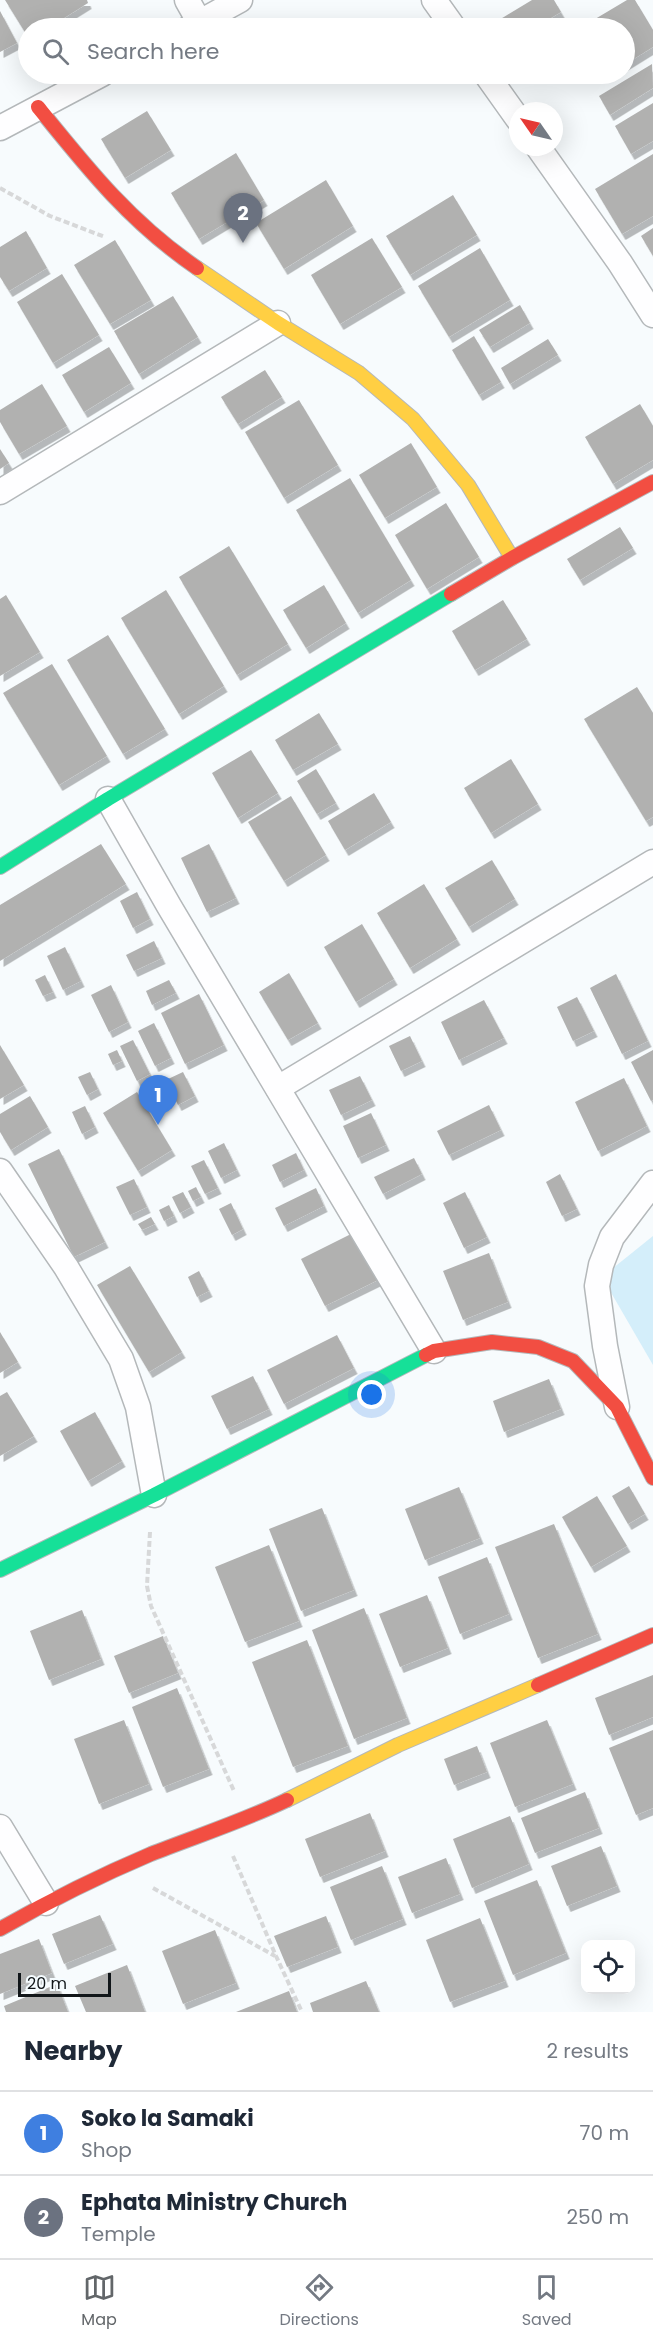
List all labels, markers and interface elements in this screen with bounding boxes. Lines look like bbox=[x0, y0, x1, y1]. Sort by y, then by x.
search box bbox=[18, 18, 635, 84]
icon: search bbox=[39, 35, 72, 68]
text: Search here bbox=[87, 36, 220, 67]
north arrow bbox=[509, 102, 563, 156]
pin: 2 bbox=[224, 194, 262, 243]
pin: 1 bbox=[138, 1076, 178, 1125]
your location bbox=[357, 1380, 386, 1409]
map controls bbox=[581, 1940, 635, 1994]
button: locate bbox=[581, 1940, 635, 1994]
scale bar bbox=[18, 1970, 111, 1998]
text: 20 m bbox=[27, 1972, 67, 1995]
text: Nearby bbox=[24, 2033, 122, 2069]
text: 2 results bbox=[546, 2037, 629, 2065]
text: Soko la Samaki bbox=[81, 2103, 254, 2134]
text: 1 bbox=[40, 2119, 47, 2147]
text: 70 m bbox=[580, 2119, 629, 2147]
text: Shop bbox=[81, 2136, 132, 2164]
text: Ephata Ministry Church bbox=[81, 2187, 347, 2218]
text: 2 bbox=[38, 2203, 49, 2231]
text: 250 m bbox=[566, 2203, 629, 2231]
text: Temple bbox=[81, 2220, 156, 2248]
tab: Map bbox=[81, 2271, 117, 2332]
tab: Directions bbox=[280, 2271, 359, 2332]
tab: Saved bbox=[522, 2271, 572, 2332]

